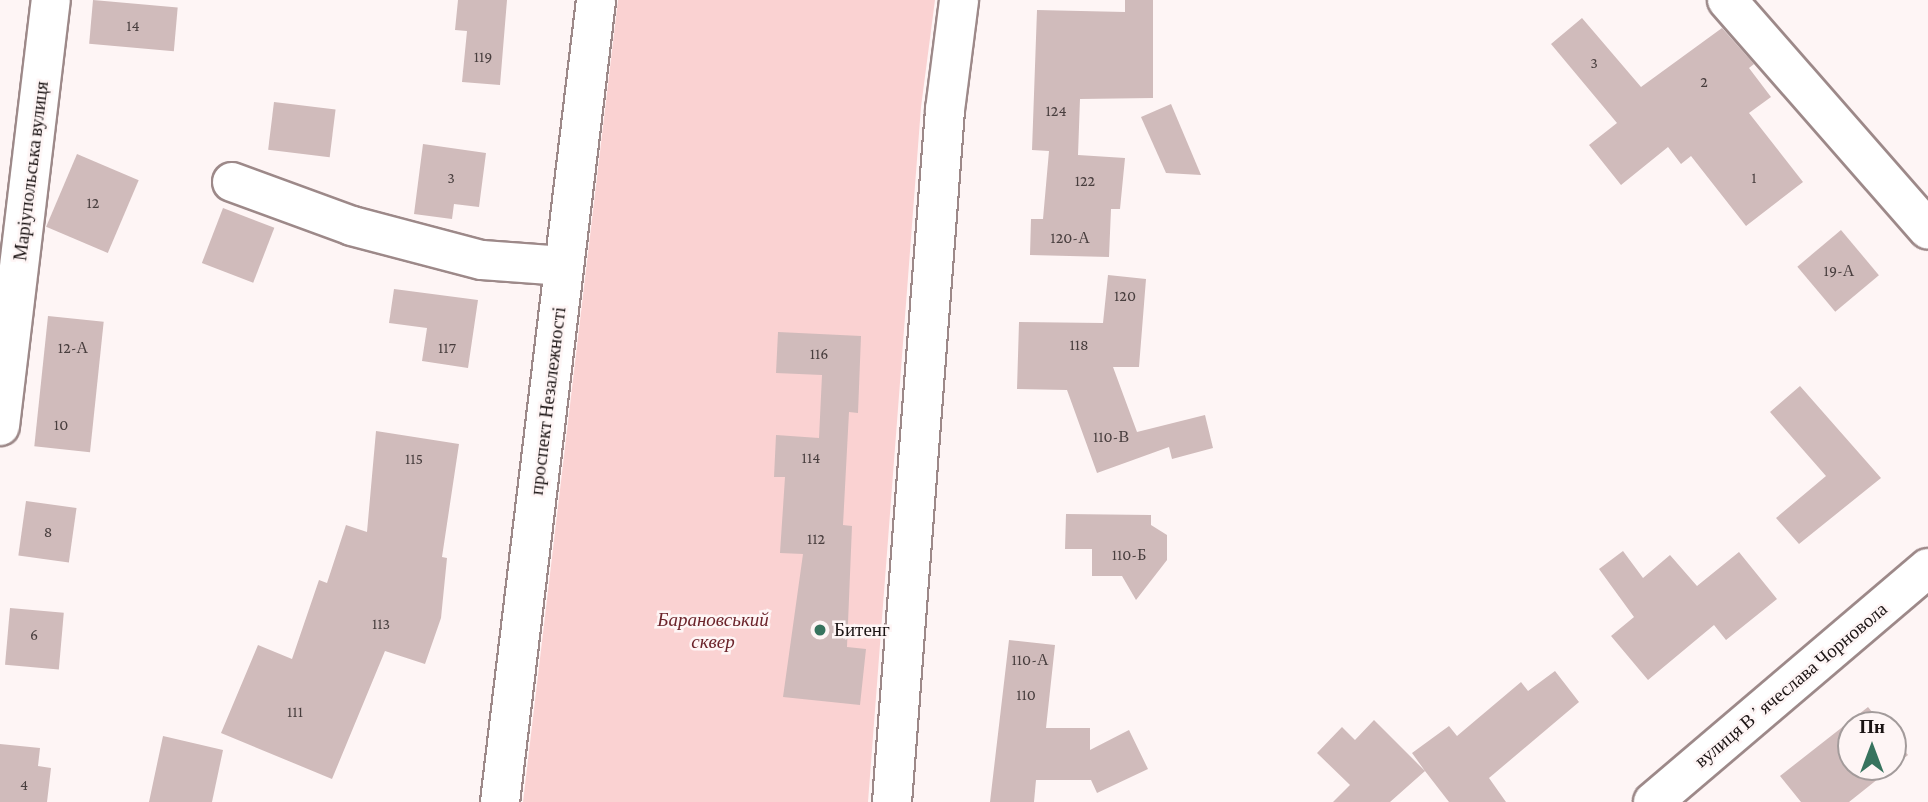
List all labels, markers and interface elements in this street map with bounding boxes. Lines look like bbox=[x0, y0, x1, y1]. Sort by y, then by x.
house number: 14 bbox=[126, 16, 140, 36]
house number: 119 bbox=[474, 47, 492, 67]
house number: 3 bbox=[1590, 53, 1598, 73]
house number: 2 bbox=[1700, 72, 1708, 92]
street label: Маріупольська вулиця bbox=[9, 80, 53, 262]
house number: 124 bbox=[1045, 101, 1067, 121]
house number: 3 bbox=[447, 168, 455, 188]
house number: 1 bbox=[1751, 168, 1757, 188]
house number: 122 bbox=[1075, 171, 1095, 191]
house number: 12 bbox=[87, 193, 99, 213]
house number: 120-А bbox=[1050, 228, 1090, 248]
house number: 19-А bbox=[1824, 261, 1854, 281]
house number: 120 bbox=[1114, 286, 1136, 306]
street label: проспект Незалежності bbox=[525, 306, 571, 496]
house number: 118 bbox=[1069, 335, 1089, 355]
house number: 12-А bbox=[58, 338, 88, 358]
house number: 117 bbox=[438, 338, 456, 358]
house number: 116 bbox=[810, 344, 828, 364]
house number: 10 bbox=[54, 415, 68, 435]
house number: 110-В bbox=[1093, 427, 1129, 447]
house number: 114 bbox=[802, 448, 820, 468]
house number: 115 bbox=[405, 449, 423, 469]
house number: 8 bbox=[44, 522, 52, 542]
house number: 112 bbox=[807, 529, 825, 549]
house number: 110-Б bbox=[1112, 545, 1146, 565]
street label: вулиця Вʼячеслава Чорновола bbox=[1690, 598, 1892, 772]
park label: Барановський сквер bbox=[657, 609, 769, 653]
house number: 113 bbox=[372, 614, 390, 634]
place label: Битенг bbox=[834, 619, 890, 641]
marker: Битенг bbox=[812, 622, 828, 638]
house number: 6 bbox=[30, 625, 38, 645]
house number: 110-А bbox=[1011, 650, 1049, 670]
house number: 110 bbox=[1016, 685, 1036, 705]
house number: 111 bbox=[287, 702, 303, 722]
north arrow bbox=[1837, 711, 1907, 781]
text: Пн bbox=[1859, 716, 1885, 737]
house number: 4 bbox=[20, 775, 28, 795]

